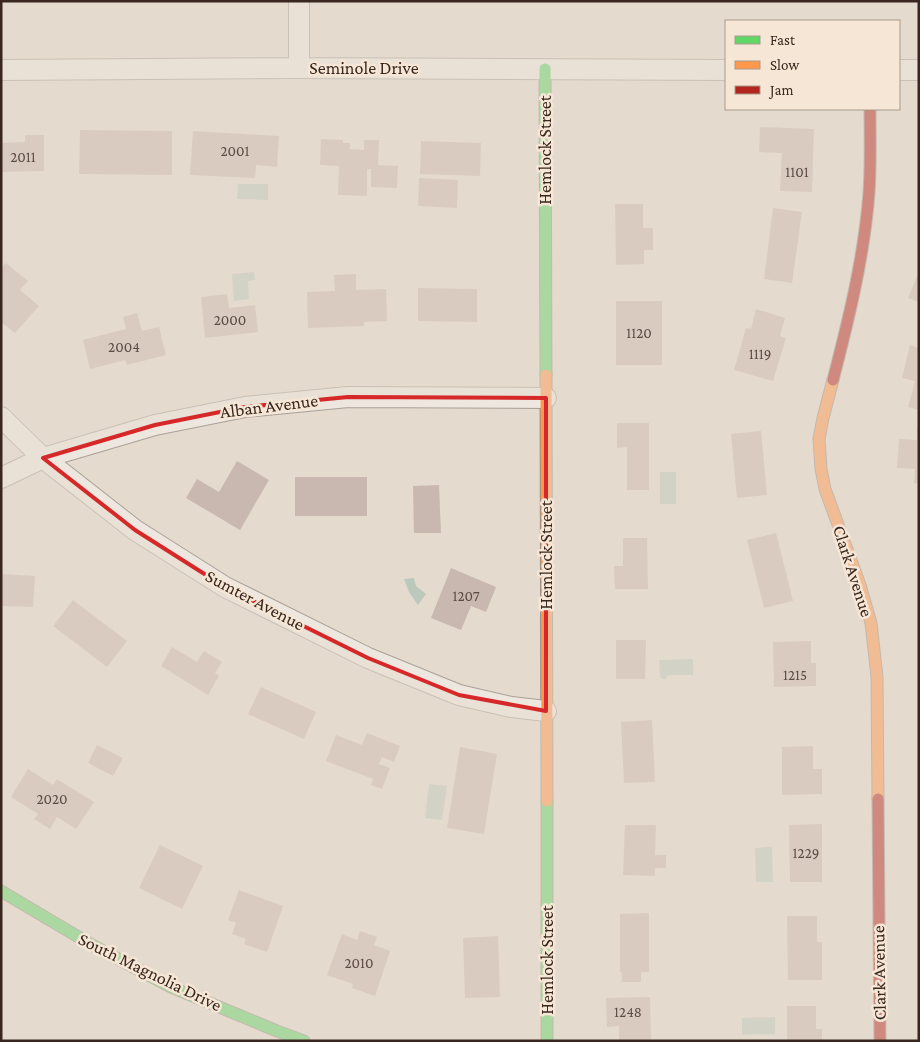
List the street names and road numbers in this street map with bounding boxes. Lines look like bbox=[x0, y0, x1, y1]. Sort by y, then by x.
street label: Seminole Drive bbox=[309, 58, 419, 78]
street label: Hemlock Street bbox=[535, 94, 555, 205]
street label: Alban Avenue bbox=[219, 390, 319, 422]
street label: Hemlock Street bbox=[536, 499, 556, 610]
street label: Clark Avenue bbox=[829, 523, 877, 619]
street label: Sumter Avenue bbox=[202, 566, 308, 634]
street label: Hemlock Street bbox=[537, 904, 557, 1015]
street label: Clark Avenue bbox=[868, 925, 890, 1021]
street label: South Magnolia Drive bbox=[75, 929, 225, 1015]

